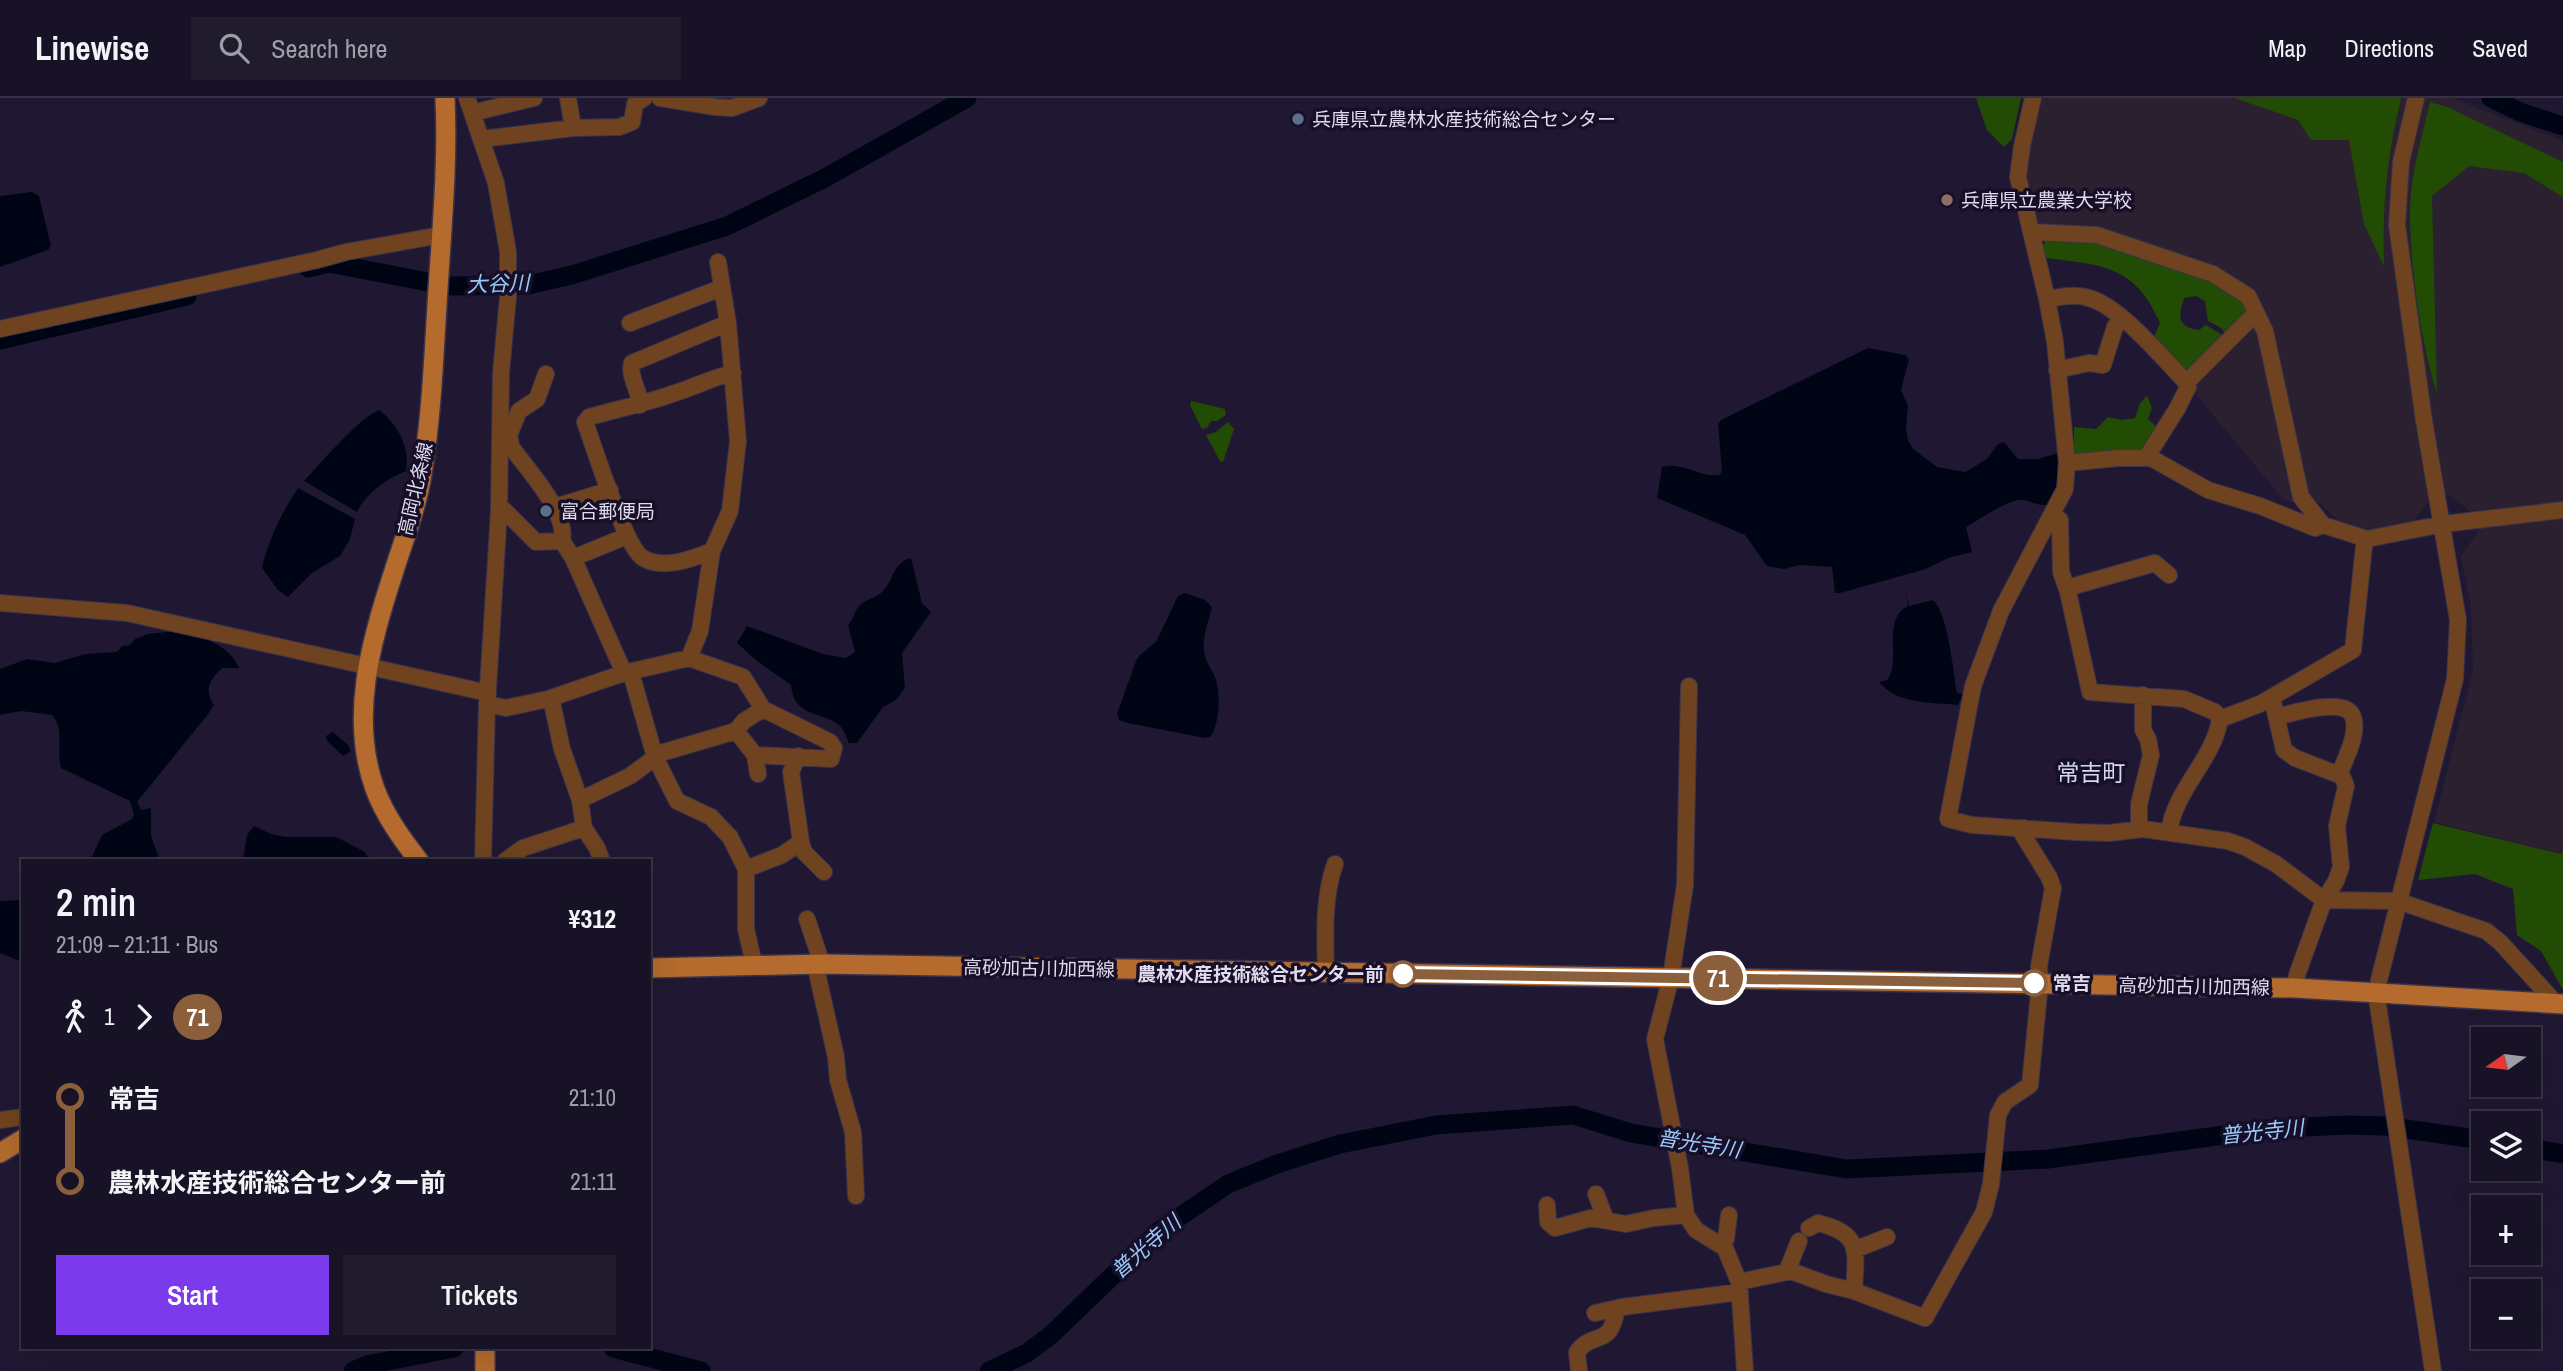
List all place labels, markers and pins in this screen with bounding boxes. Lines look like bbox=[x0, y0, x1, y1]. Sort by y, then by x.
place label: 兵庫県立農林水産技術総合センター bbox=[1312, 106, 1616, 132]
marker: 兵庫県立農林水産技術総合センター bbox=[1290, 111, 1306, 127]
place label: 兵庫県立農業大学校 bbox=[1961, 187, 2132, 213]
marker: 兵庫県立農業大学校 bbox=[1939, 192, 1955, 208]
place label: 富合郵便局 bbox=[560, 498, 655, 524]
marker: 富合郵便局 bbox=[538, 503, 554, 519]
place label: 農林水産技術総合センター前 bbox=[1137, 961, 1384, 987]
marker: 農林水産技術総合センター前 bbox=[1390, 961, 1416, 987]
marker: 常吉 bbox=[2021, 970, 2047, 996]
place label: 常吉 bbox=[2053, 970, 2091, 996]

